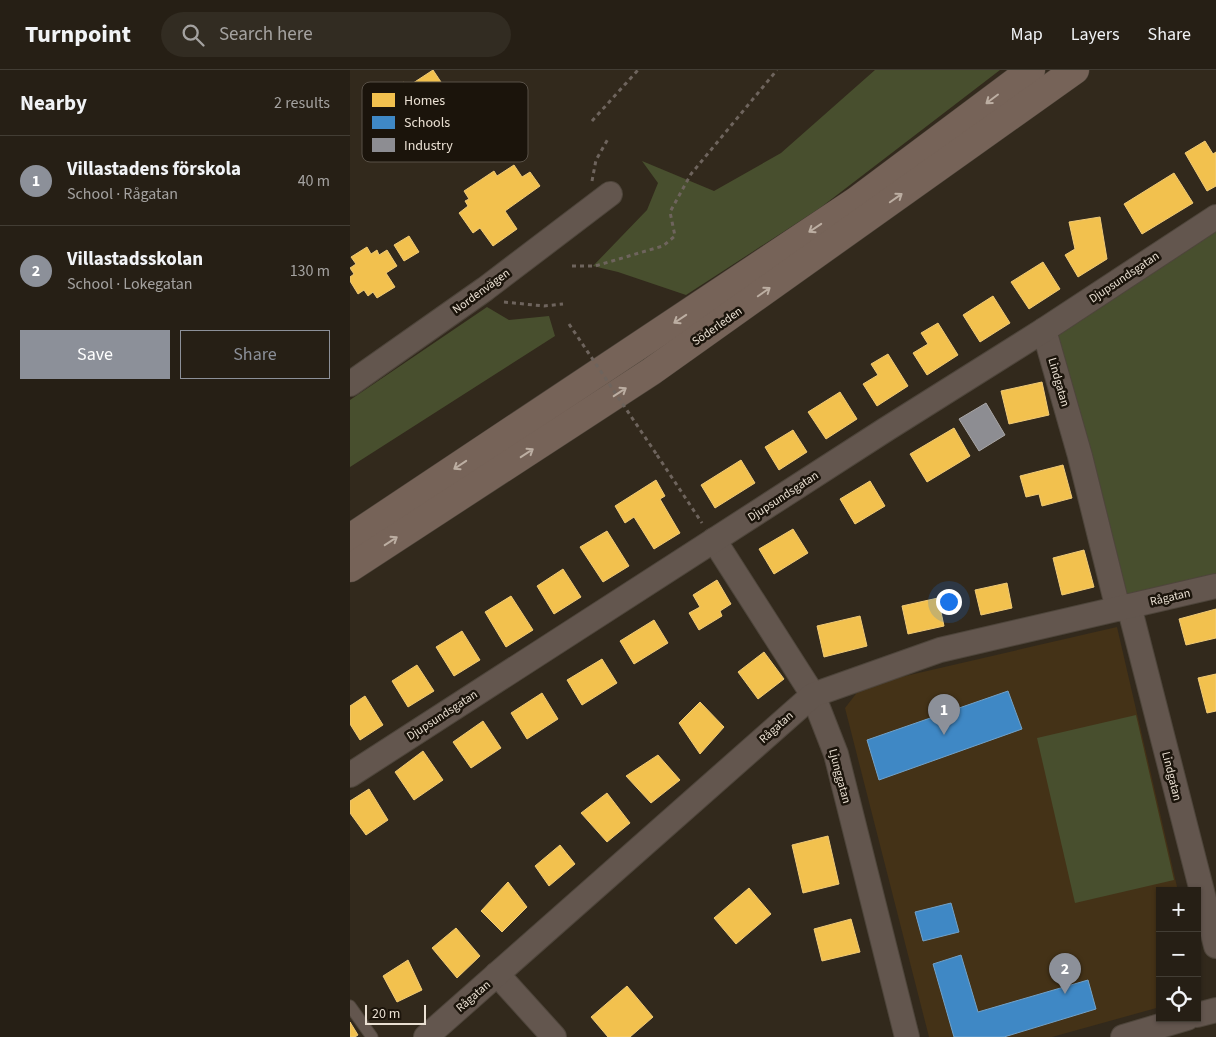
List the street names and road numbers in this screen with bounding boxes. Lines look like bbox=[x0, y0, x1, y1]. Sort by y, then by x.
street label: Djupsundsgatan bbox=[1086, 248, 1163, 307]
street label: Nordenvägen bbox=[449, 265, 514, 318]
street label: Söderleden bbox=[689, 303, 746, 350]
street label: Lindgatan bbox=[1043, 356, 1074, 409]
street label: Djupsundsgatan bbox=[744, 467, 822, 526]
street label: Rågatan bbox=[1148, 585, 1192, 610]
street label: Djupsundsgatan bbox=[403, 686, 481, 745]
street label: Rågatan bbox=[755, 707, 797, 747]
street label: Ljunggatan bbox=[824, 747, 855, 805]
street label: Lindgatan bbox=[1157, 750, 1186, 803]
street label: Rågatan bbox=[452, 977, 494, 1016]

